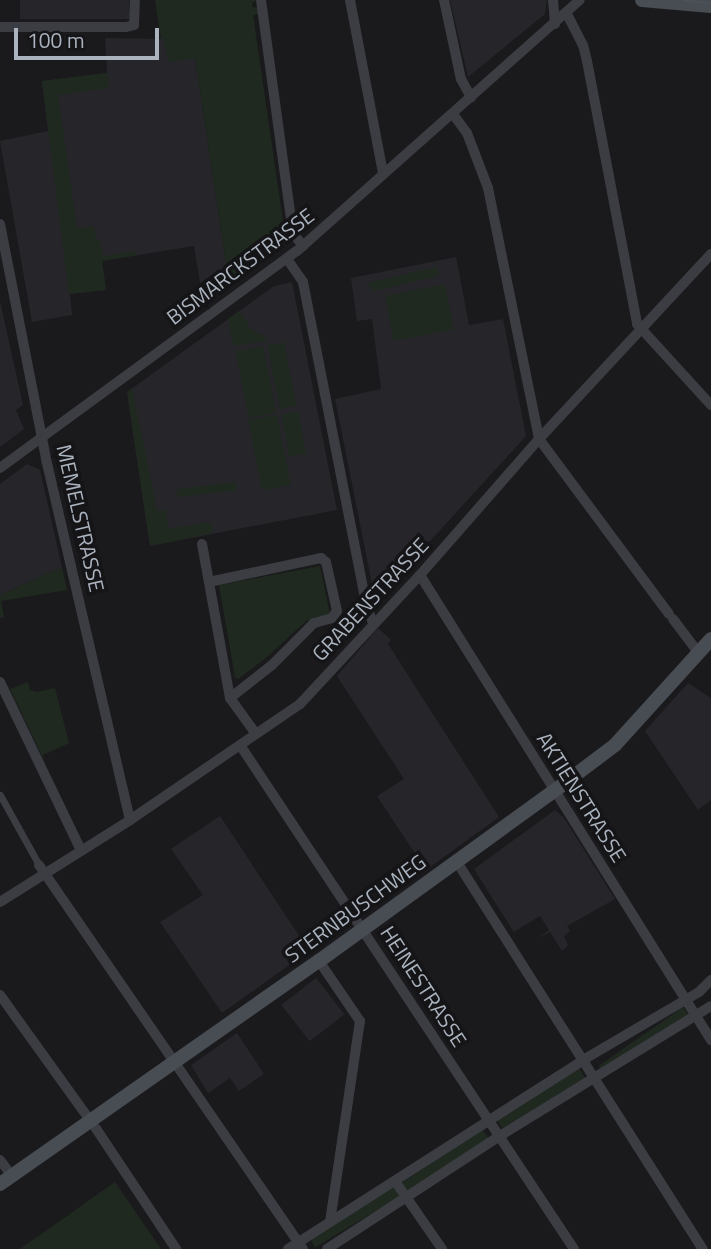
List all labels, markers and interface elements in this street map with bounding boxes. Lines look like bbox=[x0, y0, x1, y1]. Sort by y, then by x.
scale bar bbox=[18, 14, 163, 58]
text: 100 m bbox=[27, 24, 84, 56]
street label: BISMARCKSTRASSE bbox=[161, 202, 319, 330]
street label: MEMELSTRASSE bbox=[52, 442, 110, 594]
street label: GRABENSTRASSE bbox=[307, 532, 433, 666]
street label: AKTIENSTRASSE bbox=[532, 727, 632, 867]
street label: STERNBUSCHWEG bbox=[280, 849, 430, 967]
street label: HEINESTRASSE bbox=[376, 921, 472, 1051]

